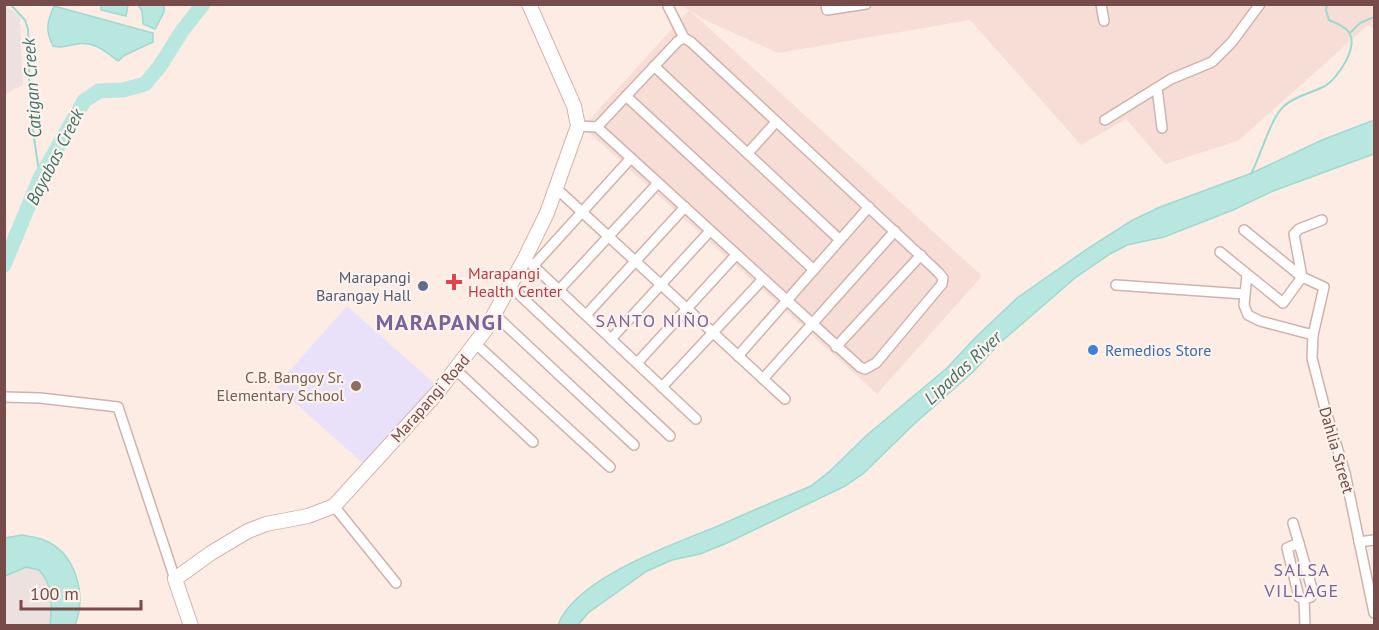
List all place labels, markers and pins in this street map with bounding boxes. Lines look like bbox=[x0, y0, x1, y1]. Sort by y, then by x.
place label: Marapangi Health Center bbox=[468, 263, 563, 301]
place label: Marapangi Barangay Hall bbox=[316, 267, 411, 305]
marker: Marapangi Health Center bbox=[445, 273, 463, 291]
marker: Marapangi Barangay Hall bbox=[416, 279, 430, 293]
place label: Remedios Store bbox=[1105, 340, 1211, 360]
marker: Remedios Store bbox=[1086, 343, 1100, 357]
place label: C.B. Bangoy Sr. Elementary School bbox=[217, 367, 344, 405]
marker: C.B. Bangoy Sr. Elementary School bbox=[349, 379, 363, 393]

